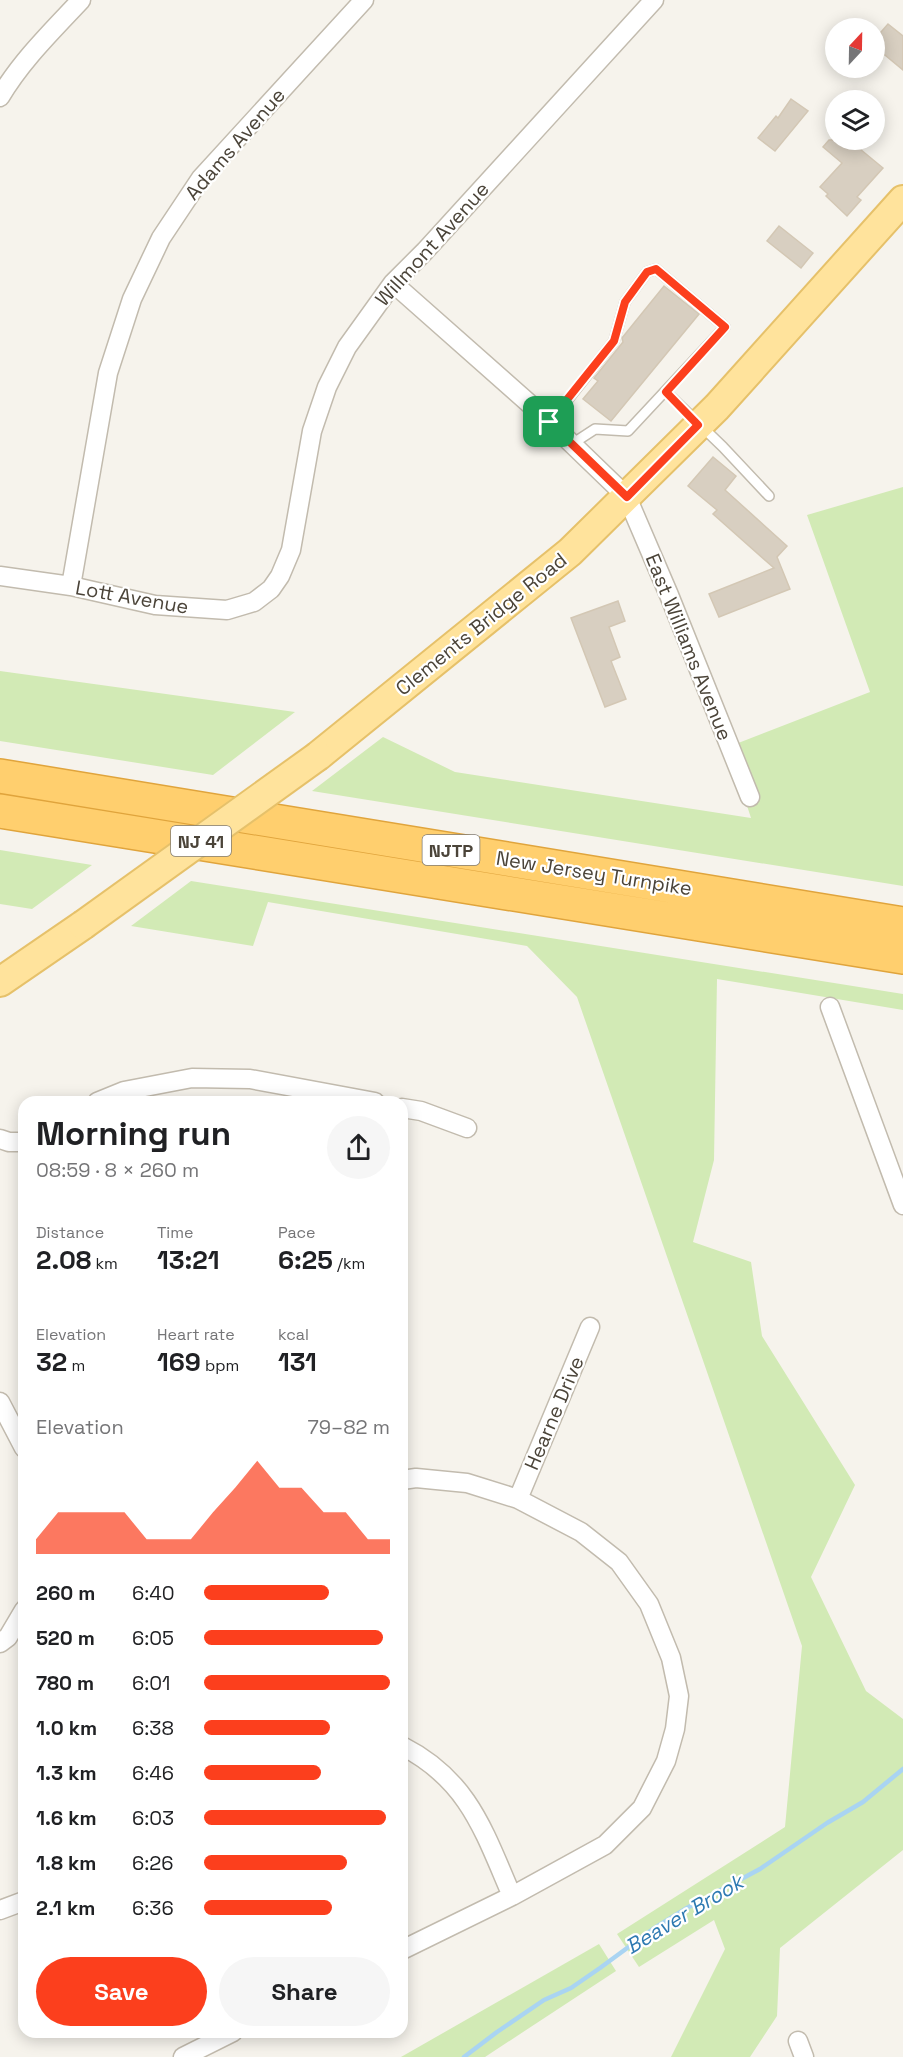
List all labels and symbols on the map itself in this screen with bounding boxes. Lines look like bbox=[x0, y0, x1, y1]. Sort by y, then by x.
north arrow bbox=[825, 18, 885, 78]
street label: Adams Avenue bbox=[179, 83, 291, 205]
street label: Willmont Avenue bbox=[369, 176, 495, 312]
pin bbox=[523, 396, 574, 447]
street label: Clements Bridge Road bbox=[390, 547, 572, 701]
street label: East Williams Avenue bbox=[640, 550, 738, 744]
street label: Lott Avenue bbox=[73, 574, 191, 620]
road number: NJ 41 bbox=[171, 826, 231, 856]
road number: NJTP bbox=[422, 835, 480, 865]
street label: New Jersey Turnpike bbox=[494, 845, 694, 901]
street label: Hearne Drive bbox=[518, 1352, 590, 1474]
water label: Beaver Brook bbox=[620, 1867, 750, 1960]

